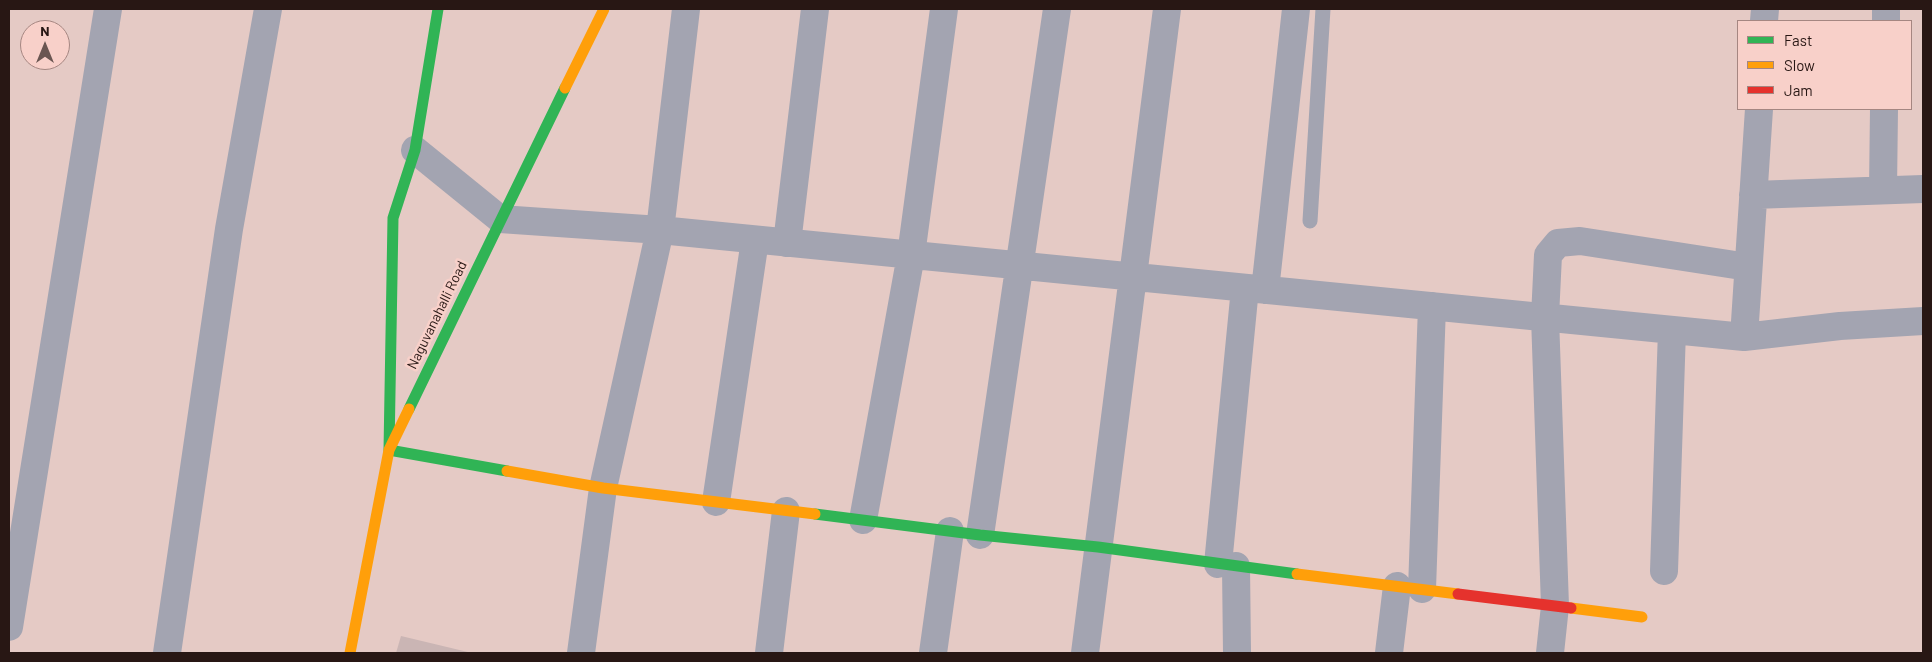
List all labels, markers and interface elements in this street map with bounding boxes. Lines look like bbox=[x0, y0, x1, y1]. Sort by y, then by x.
north arrow bbox=[20, 20, 70, 70]
legend bbox=[1737, 20, 1912, 110]
text: N bbox=[40, 22, 50, 39]
text: Fast bbox=[1784, 31, 1812, 49]
text: Slow bbox=[1784, 56, 1815, 74]
text: Jam bbox=[1784, 81, 1813, 99]
street label: Naguvanahalli Road bbox=[403, 258, 471, 372]

